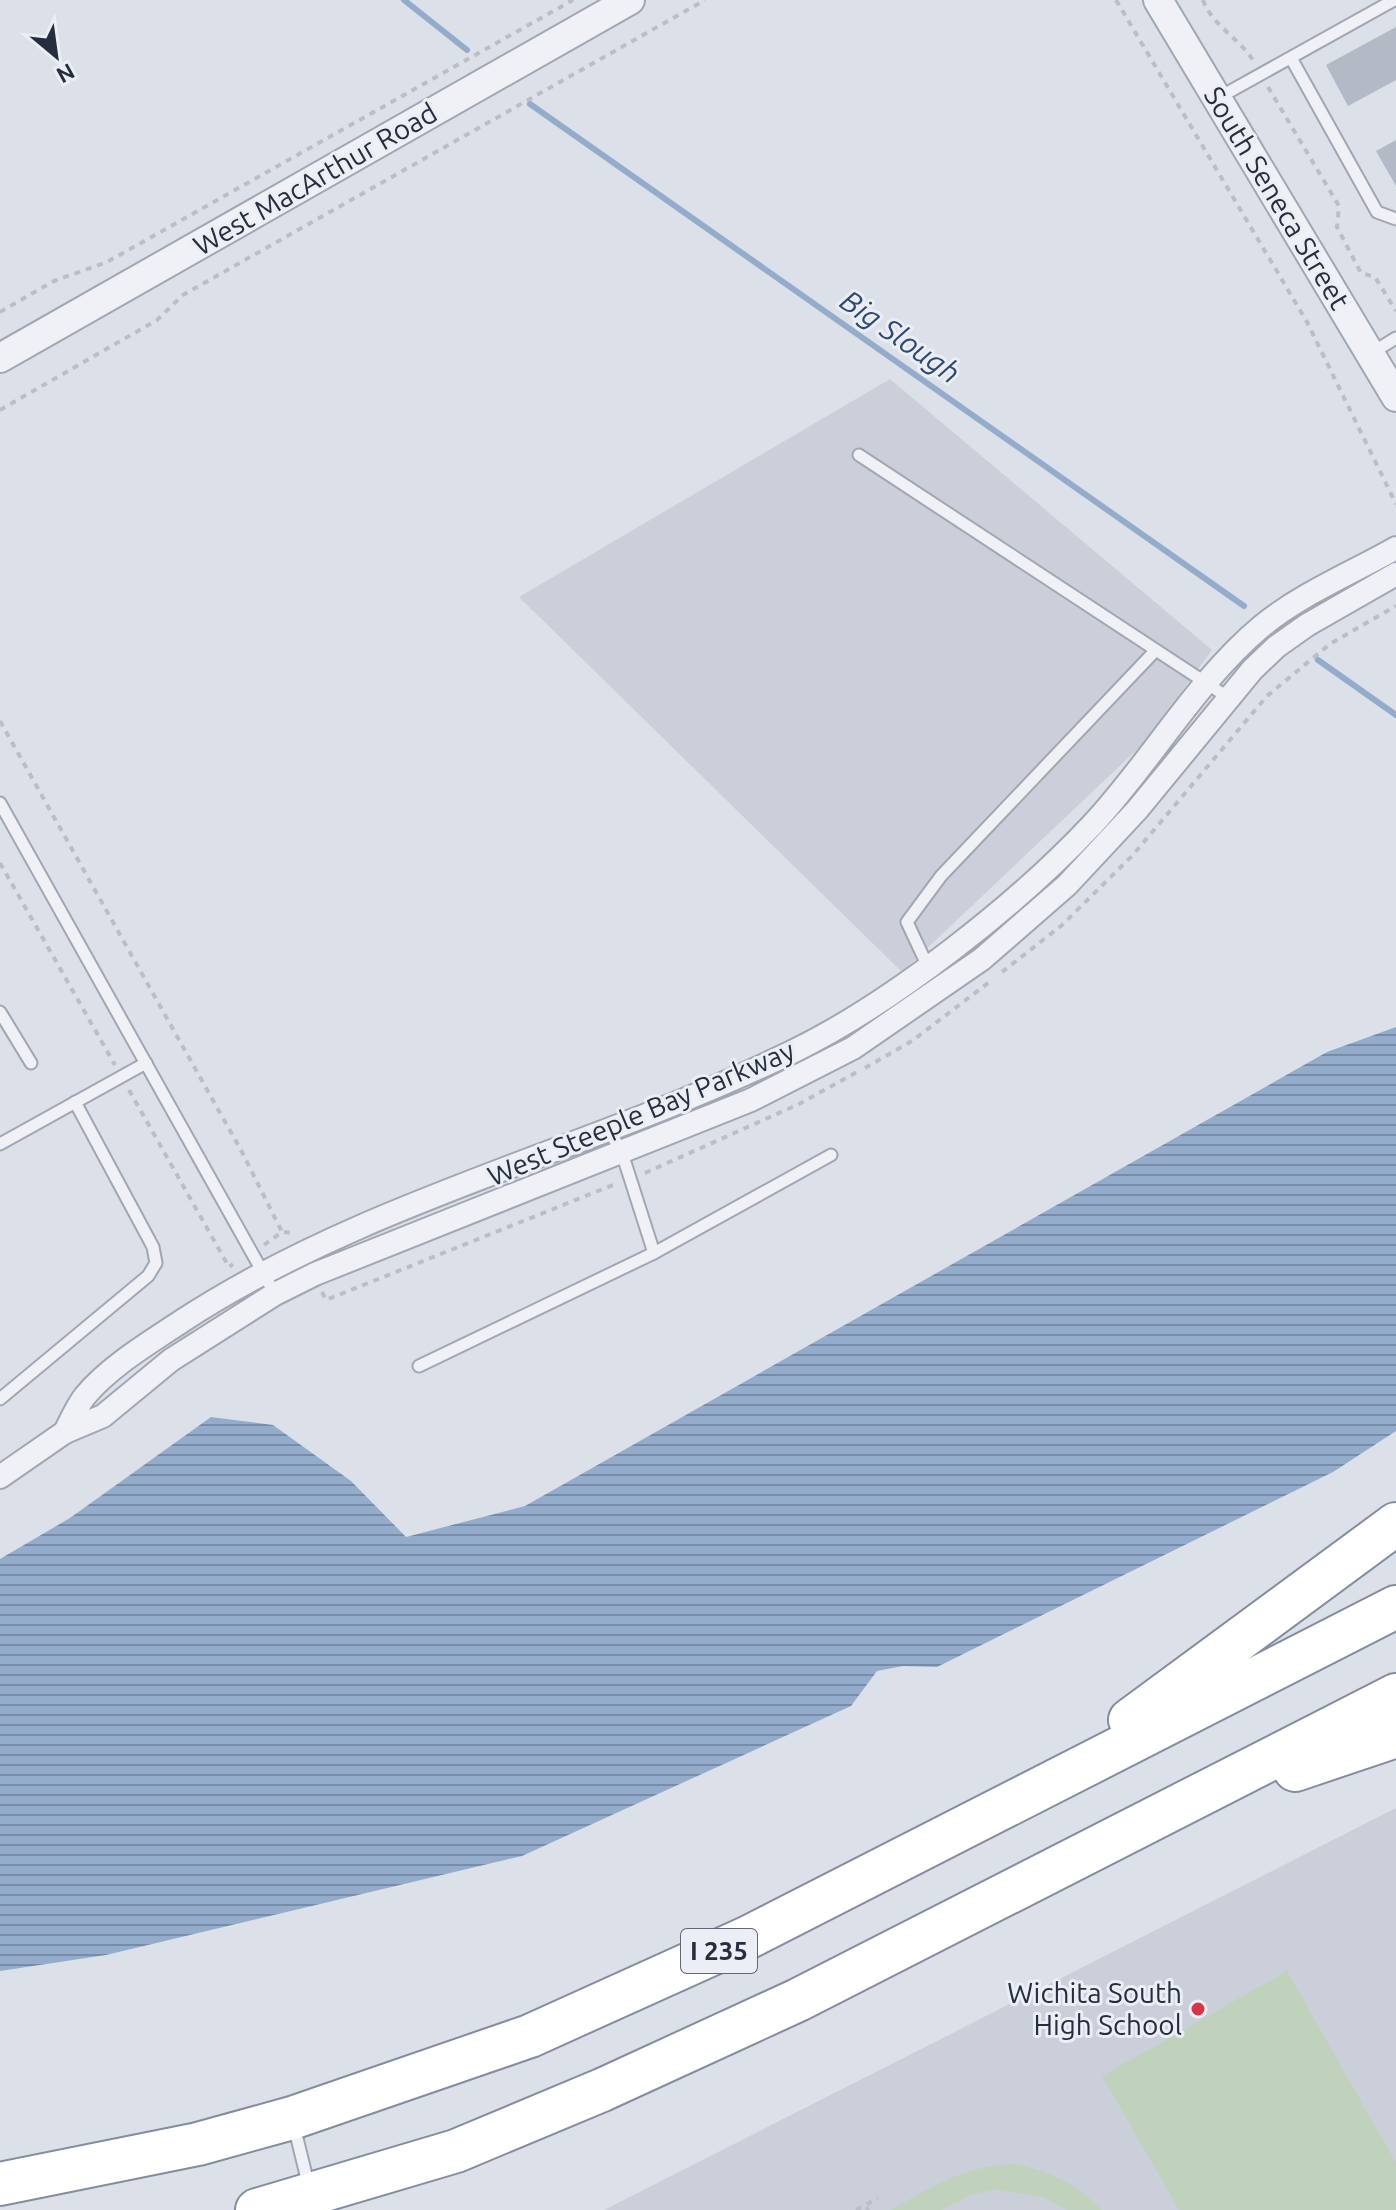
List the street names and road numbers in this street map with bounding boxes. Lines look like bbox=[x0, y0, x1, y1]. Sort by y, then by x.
street label: South Seneca Street bbox=[1199, 81, 1356, 315]
street label: West MacArthur Road bbox=[188, 96, 442, 261]
street label: West Steeple Bay Parkway bbox=[483, 1034, 799, 1191]
road number: I 235 bbox=[681, 1929, 757, 1973]

